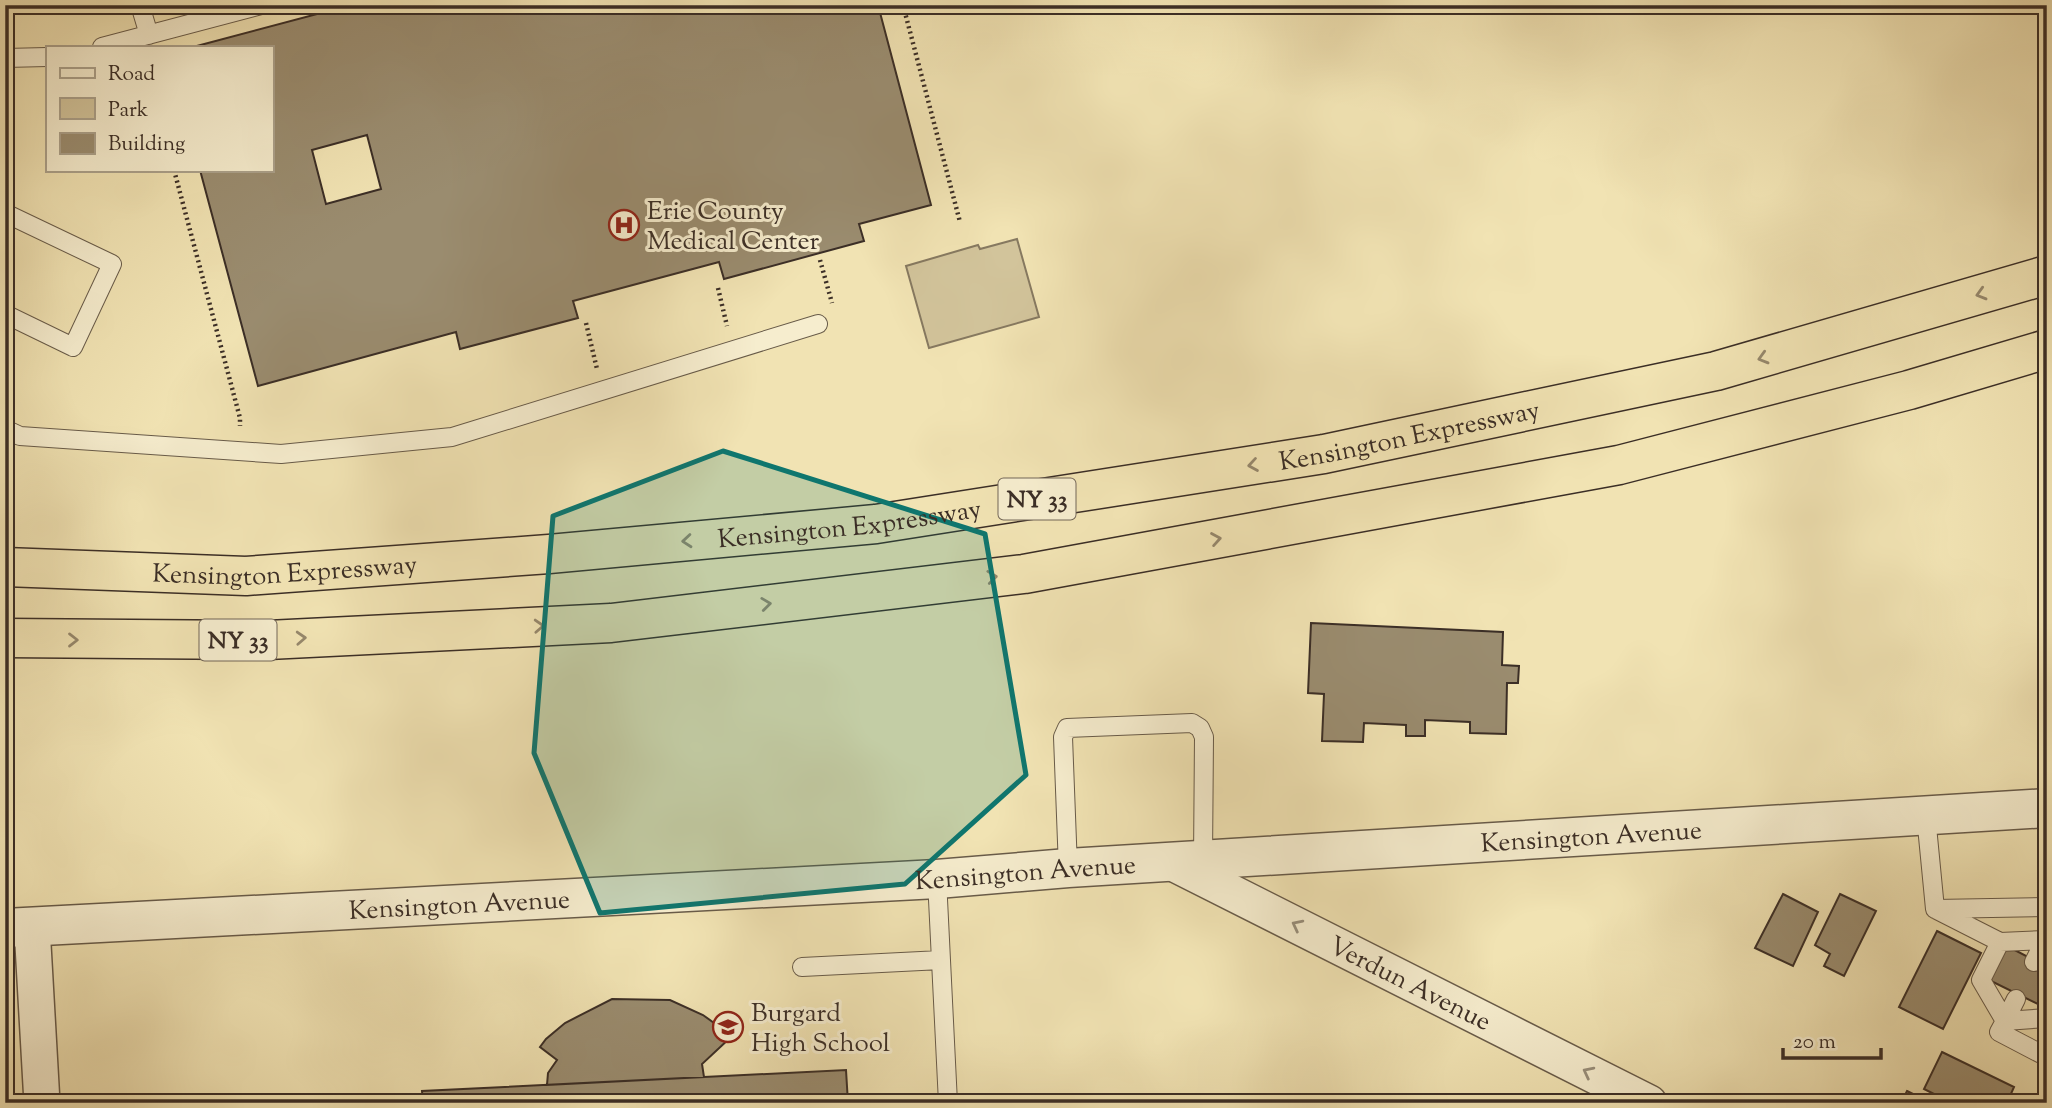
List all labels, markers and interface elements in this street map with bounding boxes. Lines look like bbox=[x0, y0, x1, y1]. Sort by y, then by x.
legend bbox=[46, 46, 273, 172]
text: Road bbox=[108, 60, 155, 90]
text: Park bbox=[108, 96, 149, 126]
text: Building bbox=[108, 130, 185, 160]
place label: Erie County Medical Center bbox=[647, 194, 820, 261]
hospital icon: Erie County Medical Center bbox=[607, 208, 641, 242]
one-way arrow bbox=[1975, 286, 1987, 301]
one-way arrow bbox=[1757, 349, 1769, 364]
street label: Kensington Expressway bbox=[1277, 393, 1543, 482]
one-way arrow bbox=[1247, 458, 1259, 473]
road number: NY 33 bbox=[998, 478, 1076, 520]
street label: Kensington Expressway bbox=[716, 492, 984, 559]
one-way arrow bbox=[1210, 532, 1222, 547]
one-way arrow bbox=[682, 533, 693, 548]
street label: Kensington Expressway bbox=[152, 548, 419, 597]
one-way arrow bbox=[986, 570, 998, 585]
one-way arrow bbox=[760, 597, 772, 612]
one-way arrow bbox=[534, 618, 545, 633]
road number: NY 33 bbox=[200, 620, 276, 660]
one-way arrow bbox=[296, 631, 307, 646]
one-way arrow bbox=[69, 632, 79, 648]
street label: Kensington Avenue bbox=[1480, 813, 1703, 864]
street label: Kensington Avenue bbox=[914, 848, 1137, 901]
street label: Kensington Avenue bbox=[348, 882, 571, 931]
one-way arrow bbox=[1292, 920, 1304, 933]
street label: Verdun Avenue bbox=[1322, 928, 1497, 1041]
place label: Burgard High School bbox=[751, 996, 890, 1063]
school or university icon: Burgard High School bbox=[711, 1010, 745, 1044]
scale bar bbox=[1783, 1017, 1881, 1061]
text: 20 m bbox=[1793, 1028, 1836, 1058]
one-way arrow bbox=[1583, 1066, 1595, 1080]

